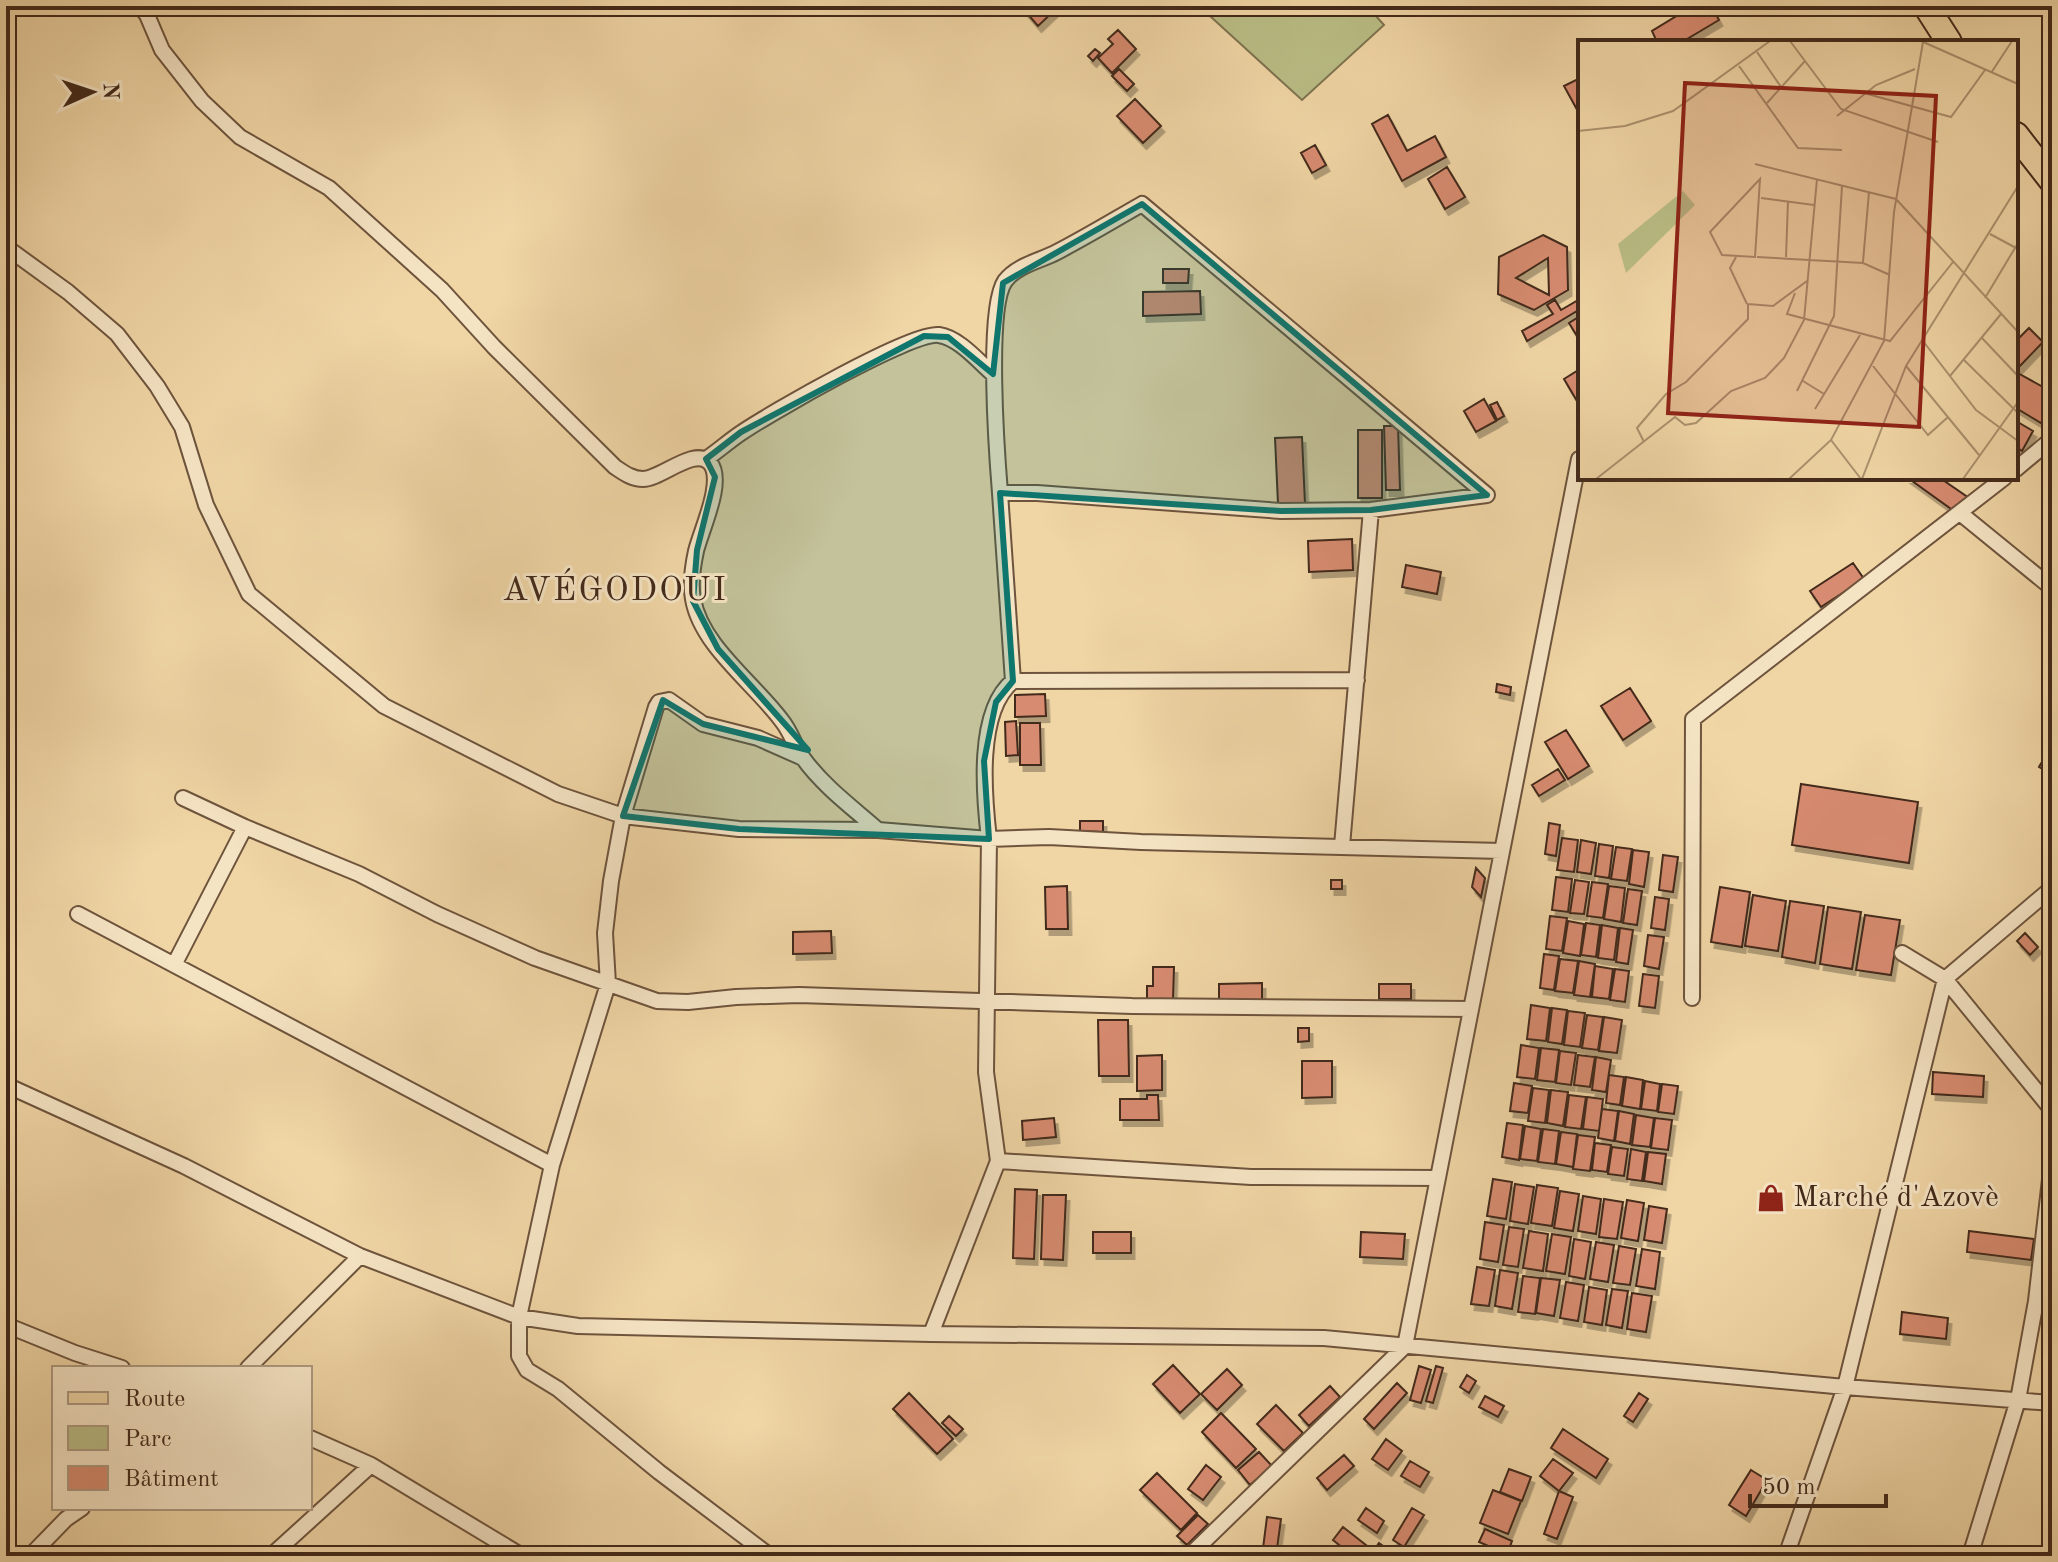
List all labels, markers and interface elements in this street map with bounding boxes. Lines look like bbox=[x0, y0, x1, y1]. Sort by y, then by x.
inset map bbox=[1578, 40, 2018, 480]
north arrow bbox=[52, 52, 132, 132]
text: N bbox=[99, 82, 121, 100]
district label: AVÉGODOUI bbox=[502, 568, 728, 608]
shop icon: Marché d'Azovè bbox=[1756, 1183, 1786, 1213]
place label: Marché d'Azovè bbox=[1793, 1183, 1999, 1213]
legend bbox=[52, 1366, 312, 1510]
text: Route bbox=[124, 1388, 185, 1412]
text: Parc bbox=[124, 1428, 171, 1452]
scale bar bbox=[1750, 1458, 1886, 1508]
text: Bâtiment bbox=[124, 1468, 219, 1492]
text: 50 m bbox=[1762, 1476, 1816, 1500]

